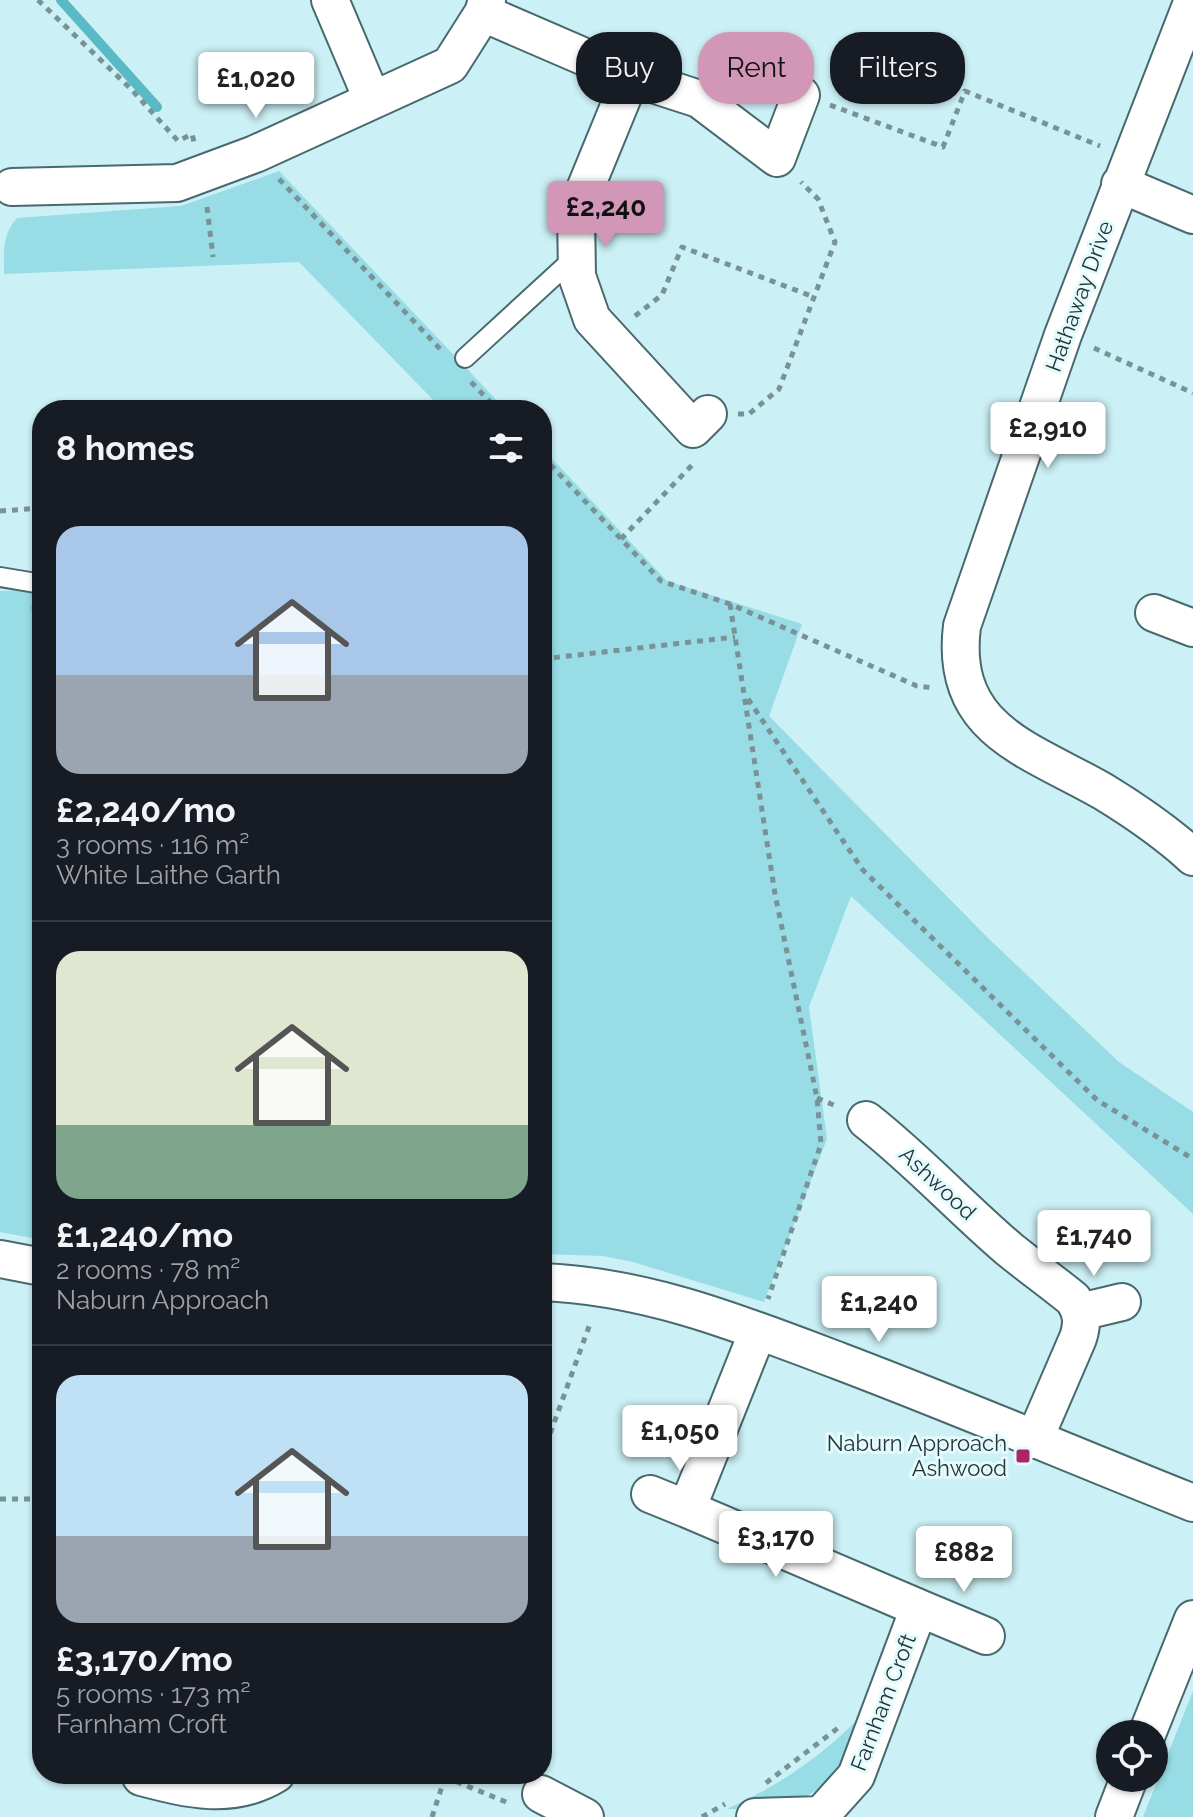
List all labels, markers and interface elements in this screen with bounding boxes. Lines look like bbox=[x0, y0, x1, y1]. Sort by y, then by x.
chip: Buy bbox=[576, 32, 682, 104]
chip: Rent bbox=[698, 32, 814, 104]
chip: Filters bbox=[830, 32, 965, 104]
pin: £1,020 bbox=[191, 52, 321, 120]
text: £1,020 bbox=[216, 63, 296, 93]
pin: £2,240 bbox=[541, 181, 671, 249]
text: £2,240 bbox=[566, 192, 646, 222]
street label: Hathaway Drive bbox=[1040, 217, 1118, 375]
pin: £2,910 bbox=[983, 402, 1113, 470]
text: £2,910 bbox=[1009, 413, 1088, 443]
icon: filters bbox=[484, 426, 528, 470]
text: 8 homes bbox=[56, 428, 195, 468]
icon: home bbox=[220, 578, 364, 722]
text: £2,240/mo bbox=[56, 790, 236, 830]
text: 3 rooms · 116 m² bbox=[56, 830, 249, 860]
text: White Laithe Garth bbox=[56, 860, 281, 890]
icon: home bbox=[220, 1003, 364, 1147]
street label: Ashwood bbox=[894, 1141, 982, 1225]
pin: £1,740 bbox=[1029, 1210, 1159, 1278]
text: £1,240/mo bbox=[56, 1215, 233, 1255]
text: £1,740 bbox=[1056, 1221, 1132, 1251]
text: 2 rooms · 78 m² bbox=[56, 1255, 240, 1285]
pin: £1,240 bbox=[814, 1276, 944, 1344]
text: Naburn Approach bbox=[56, 1285, 269, 1315]
text: £1,240 bbox=[840, 1287, 918, 1317]
pin: £1,050 bbox=[615, 1405, 745, 1473]
text: £1,050 bbox=[640, 1416, 720, 1446]
icon: home bbox=[220, 1427, 364, 1571]
place label: Naburn Approach Ashwood bbox=[827, 1430, 1007, 1481]
marker: Naburn Approach Ashwood bbox=[1014, 1447, 1032, 1465]
pin: £3,170 bbox=[711, 1511, 841, 1579]
text: £3,170 bbox=[737, 1522, 815, 1552]
pin: £882 bbox=[917, 1526, 1011, 1594]
text: £882 bbox=[934, 1537, 994, 1567]
street label: Farnham Croft bbox=[845, 1629, 921, 1774]
text: £3,170/mo bbox=[56, 1639, 233, 1679]
text: 5 rooms · 173 m² bbox=[56, 1679, 250, 1709]
text: Farnham Croft bbox=[56, 1709, 227, 1739]
map controls bbox=[1096, 1720, 1168, 1792]
button: locate bbox=[1096, 1720, 1168, 1792]

